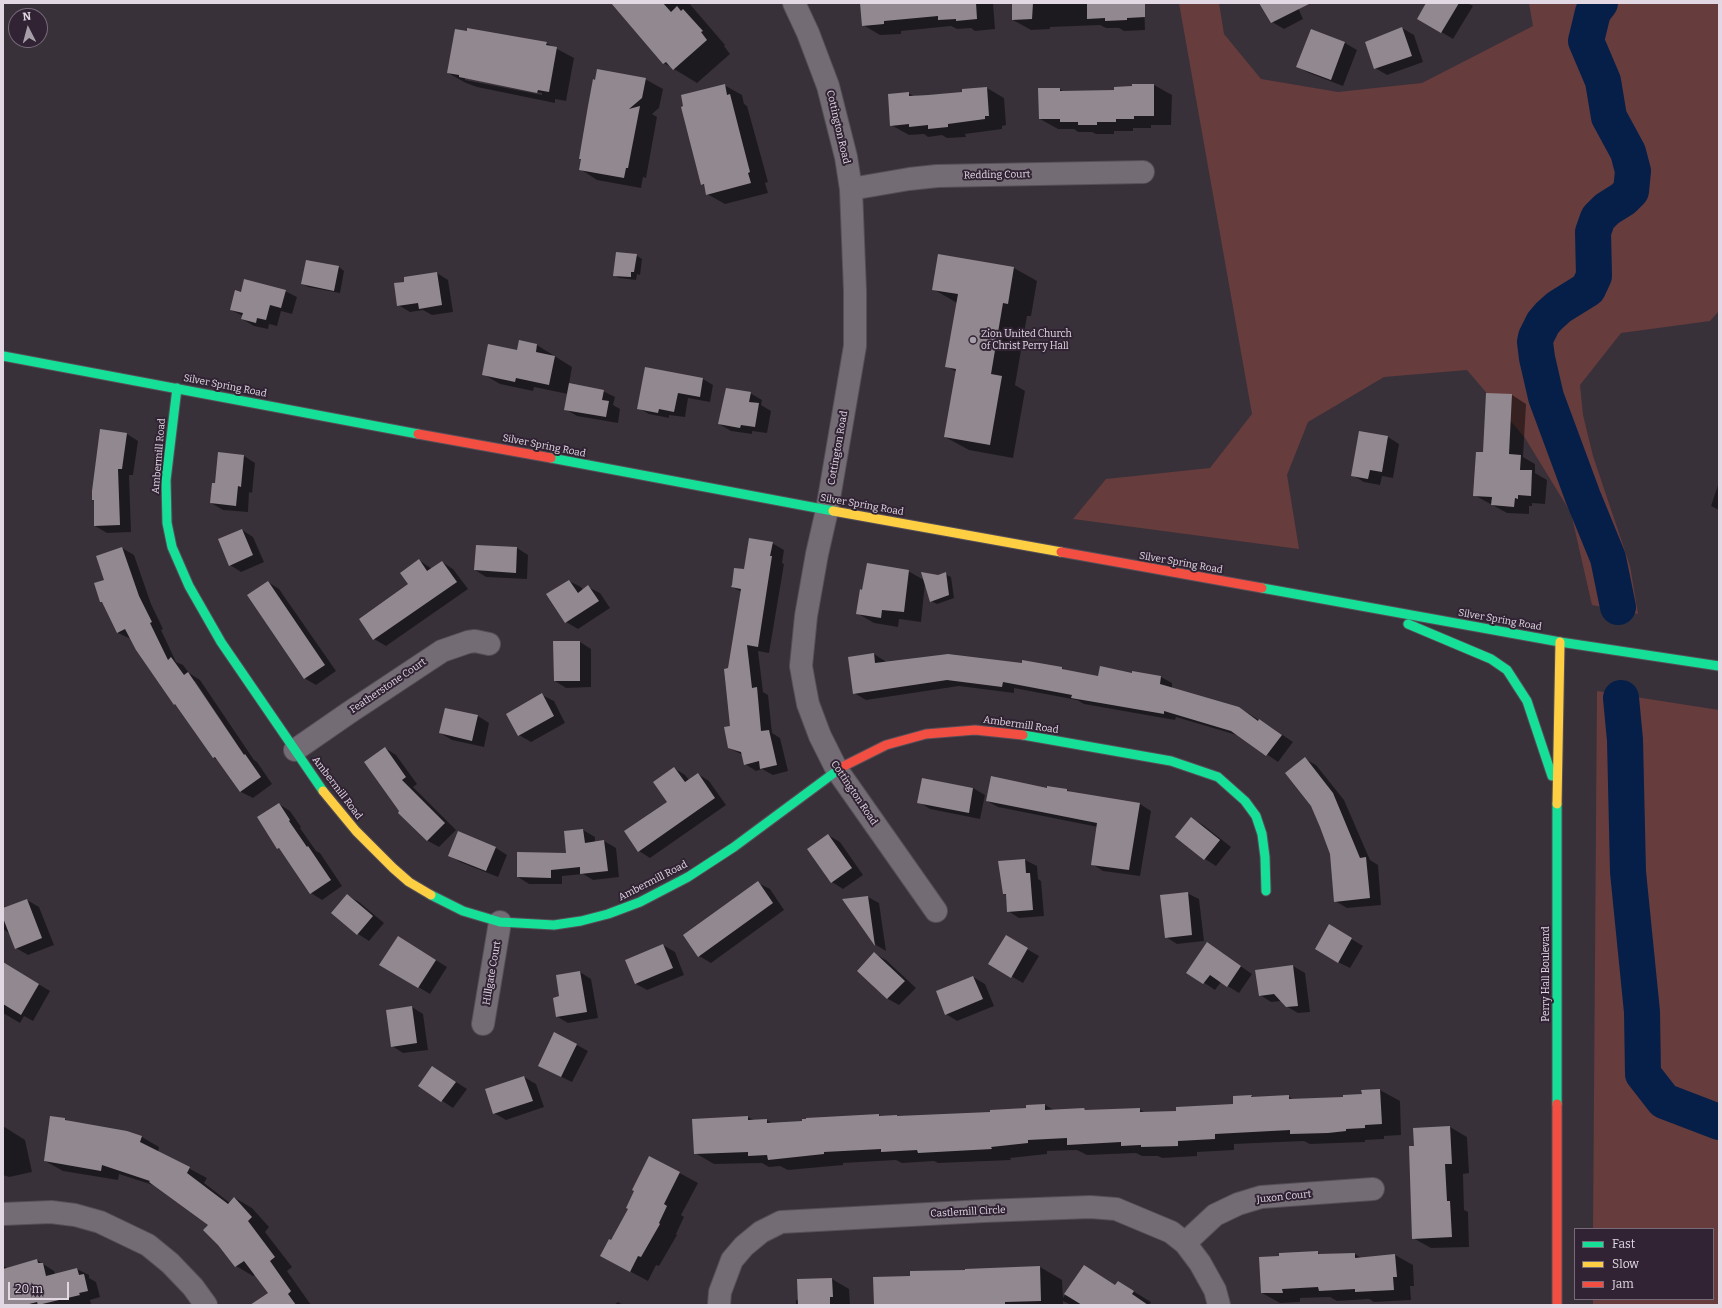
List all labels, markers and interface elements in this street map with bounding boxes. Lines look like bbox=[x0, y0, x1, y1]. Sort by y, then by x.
north arrow bbox=[8, 8, 48, 48]
text: N bbox=[22, 10, 32, 23]
street label: Cottington Road bbox=[824, 89, 852, 165]
street label: Redding Court bbox=[964, 168, 1030, 182]
place label: Zion United Church of Christ Perry Hall bbox=[981, 328, 1072, 352]
marker: Zion United Church of Christ Perry Hall bbox=[968, 335, 978, 345]
street label: Silver Spring Road bbox=[182, 372, 268, 400]
street label: Cottington Road bbox=[826, 410, 850, 486]
street label: Ambermill Road bbox=[150, 418, 168, 494]
street label: Silver Spring Road bbox=[501, 432, 587, 460]
street label: Silver Spring Road bbox=[819, 492, 905, 518]
street label: Silver Spring Road bbox=[1138, 550, 1224, 576]
street label: Silver Spring Road bbox=[1457, 607, 1543, 633]
street label: Featherstone Court bbox=[348, 656, 428, 716]
street label: Ambermill Road bbox=[983, 714, 1059, 736]
street label: Ambermill Road bbox=[309, 754, 365, 822]
street label: Cottington Road bbox=[828, 759, 880, 827]
street label: Ambermill Road bbox=[617, 858, 689, 904]
street label: Perry Hall Boulevard bbox=[1540, 926, 1552, 1022]
street label: Hillgate Court bbox=[480, 940, 504, 1006]
street label: Juxon Court bbox=[1256, 1188, 1312, 1206]
street label: Castlemill Circle bbox=[930, 1204, 1006, 1220]
legend bbox=[1574, 1228, 1714, 1300]
text: Fast bbox=[1612, 1237, 1635, 1251]
text: Slow bbox=[1612, 1257, 1639, 1271]
scale bar bbox=[10, 1274, 71, 1300]
text: Jam bbox=[1612, 1277, 1634, 1291]
text: 20 m bbox=[15, 1282, 43, 1296]

